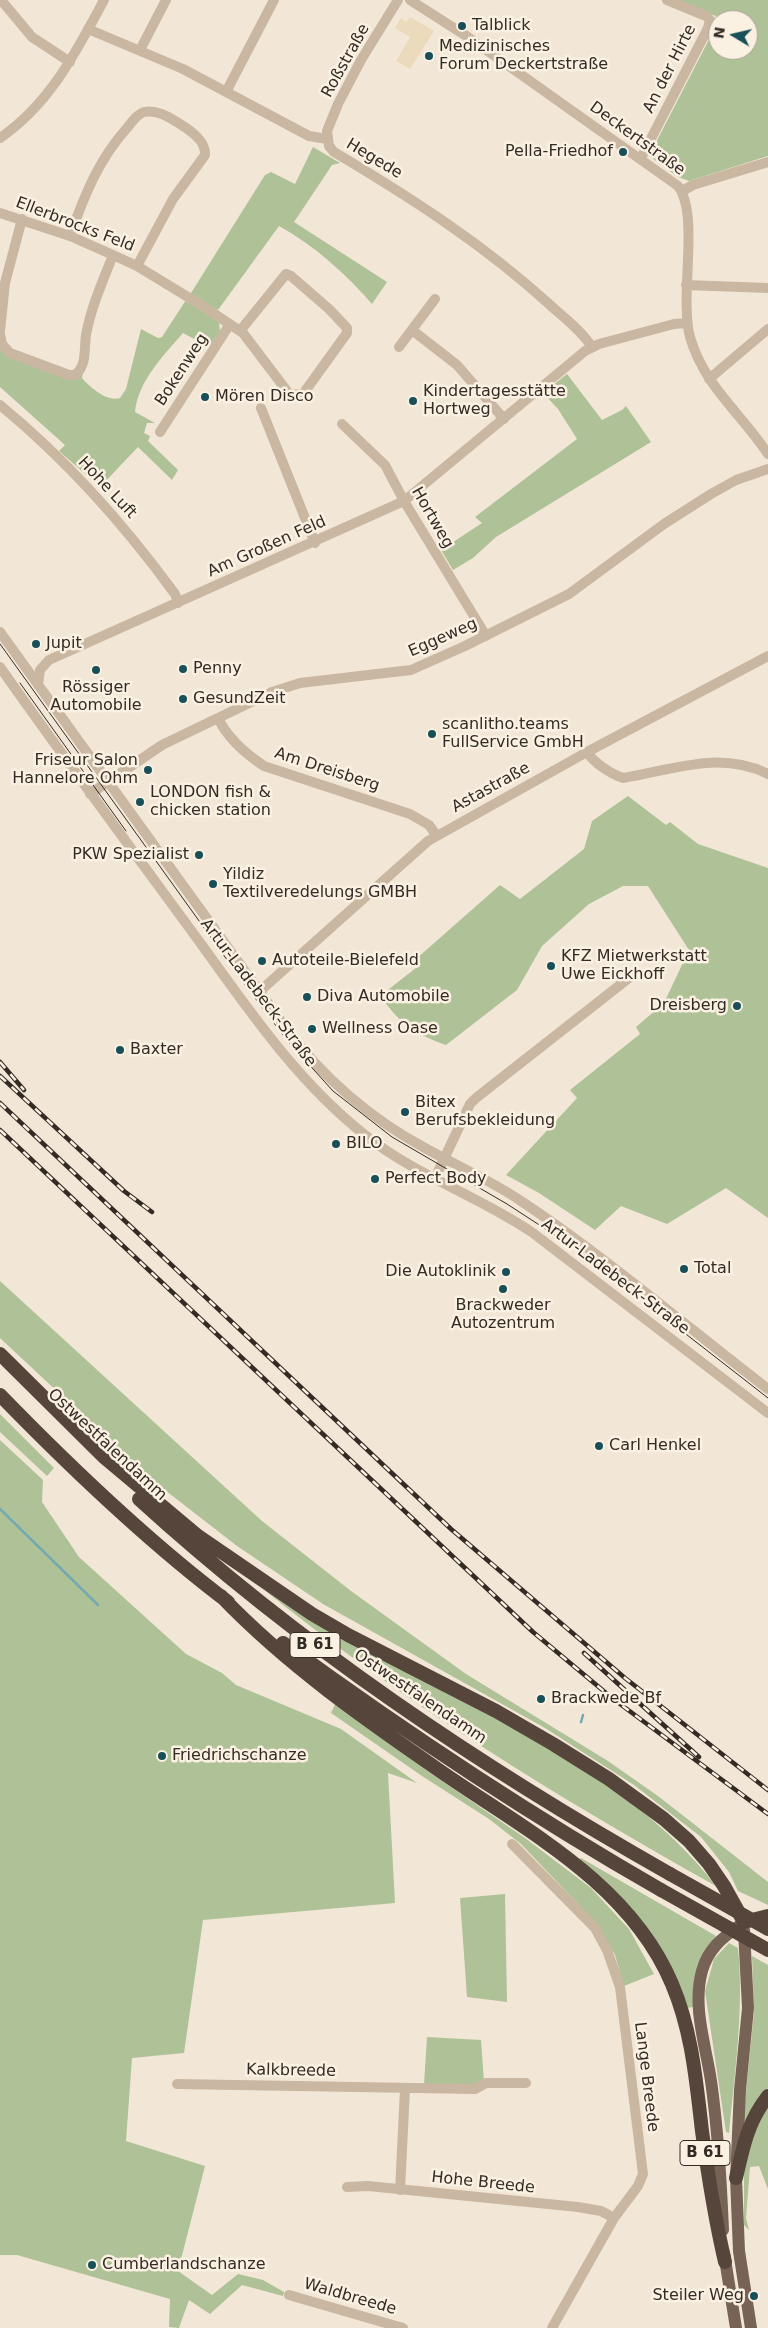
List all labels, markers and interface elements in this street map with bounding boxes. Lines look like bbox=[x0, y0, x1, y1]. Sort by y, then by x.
north arrow bbox=[708, 10, 758, 60]
place label: Talblick bbox=[472, 16, 530, 36]
marker: Talblick bbox=[456, 20, 468, 32]
street label: Roßstraße bbox=[318, 21, 374, 101]
street label: An der Hirte bbox=[639, 21, 701, 117]
text: N bbox=[710, 26, 728, 40]
place label: Medizinisches Forum Deckertstraße bbox=[439, 37, 608, 75]
marker: Medizinisches Forum Deckertstraße bbox=[423, 50, 435, 62]
street label: Deckertstraße bbox=[586, 98, 688, 180]
street label: Hegede bbox=[343, 135, 405, 183]
place label: Pella-Friedhof bbox=[505, 142, 613, 162]
marker: Pella-Friedhof bbox=[617, 146, 629, 158]
street label: Ellerbrocks Feld bbox=[13, 193, 137, 257]
street label: Bokenweg bbox=[151, 330, 213, 410]
place label: Kindertagesstätte Hortweg bbox=[423, 382, 566, 420]
place label: Mören Disco bbox=[215, 387, 314, 407]
marker: Mören Disco bbox=[199, 391, 211, 403]
marker: Kindertagesstätte Hortweg bbox=[407, 395, 419, 407]
street label: Hohe Luft bbox=[74, 453, 140, 523]
street label: Hortweg bbox=[407, 484, 457, 552]
street label: Am Großen Feld bbox=[205, 512, 329, 582]
street label: Eggeweg bbox=[406, 614, 480, 662]
place label: Jupit bbox=[46, 634, 82, 654]
marker: Jupit bbox=[30, 638, 42, 650]
place label: Penny bbox=[193, 659, 242, 679]
marker: Penny bbox=[177, 663, 189, 675]
marker: Rössiger Automobile bbox=[90, 664, 102, 676]
place label: Rössiger Automobile bbox=[50, 678, 142, 716]
place label: GesundZeit bbox=[193, 689, 286, 709]
marker: GesundZeit bbox=[177, 693, 189, 705]
place label: scanlitho.teams FullService GmbH bbox=[442, 715, 584, 753]
marker: scanlitho.teams FullService GmbH bbox=[426, 728, 438, 740]
street label: Am Dreisberg bbox=[272, 744, 382, 796]
place label: Friseur Salon Hannelore Ohm bbox=[12, 751, 138, 789]
street label: Astastraße bbox=[449, 759, 533, 817]
marker: Friseur Salon Hannelore Ohm bbox=[142, 764, 154, 776]
place label: LONDON fish & chicken station bbox=[150, 783, 271, 821]
marker: LONDON fish & chicken station bbox=[134, 796, 146, 808]
place label: PKW Spezialist bbox=[72, 845, 189, 865]
marker: PKW Spezialist bbox=[193, 849, 205, 861]
place label: Yildiz Textilveredelungs GMBH bbox=[223, 865, 417, 903]
marker: Yildiz Textilveredelungs GMBH bbox=[207, 878, 219, 890]
street label: Artur-Ladebeck-Straße bbox=[196, 915, 320, 1071]
place label: KFZ Mietwerkstatt Uwe Eickhoff bbox=[561, 947, 707, 985]
place label: Autoteile-Bielefeld bbox=[272, 951, 419, 971]
marker: Autoteile-Bielefeld bbox=[256, 955, 268, 967]
marker: KFZ Mietwerkstatt Uwe Eickhoff bbox=[545, 960, 557, 972]
place label: Diva Automobile bbox=[317, 987, 450, 1007]
marker: Diva Automobile bbox=[301, 991, 313, 1003]
place label: Dreisberg bbox=[649, 996, 727, 1016]
marker: Dreisberg bbox=[731, 1000, 743, 1012]
place label: Wellness Oase bbox=[322, 1019, 438, 1039]
marker: Wellness Oase bbox=[306, 1023, 318, 1035]
place label: Baxter bbox=[130, 1040, 183, 1060]
marker: Baxter bbox=[114, 1044, 126, 1056]
place label: Bitex Berufsbekleidung bbox=[415, 1093, 555, 1131]
marker: Bitex Berufsbekleidung bbox=[399, 1106, 411, 1118]
place label: BILO bbox=[346, 1134, 383, 1154]
marker: BILO bbox=[330, 1138, 342, 1150]
place label: Perfect Body bbox=[385, 1169, 487, 1189]
marker: Perfect Body bbox=[369, 1173, 381, 1185]
street label: Artur-Ladebeck-Straße bbox=[537, 1215, 693, 1339]
place label: Total bbox=[694, 1259, 731, 1279]
place label: Die Autoklinik bbox=[385, 1262, 496, 1282]
marker: Total bbox=[678, 1263, 690, 1275]
marker: Die Autoklinik bbox=[500, 1266, 512, 1278]
marker: Brackweder Autozentrum bbox=[497, 1283, 509, 1295]
place label: Brackweder Autozentrum bbox=[451, 1296, 555, 1334]
street label: Ostwestfalendamm bbox=[44, 1385, 170, 1505]
place label: Carl Henkel bbox=[609, 1436, 701, 1456]
marker: Carl Henkel bbox=[593, 1440, 605, 1452]
road number: B 61 bbox=[290, 1632, 340, 1658]
street label: Ostwestfalendamm bbox=[350, 1645, 490, 1749]
place label: Brackwede Bf bbox=[551, 1689, 661, 1709]
marker: Brackwede Bf bbox=[535, 1693, 547, 1705]
place label: Friedrichschanze bbox=[172, 1746, 306, 1766]
marker: Friedrichschanze bbox=[156, 1750, 168, 1762]
street label: Lange Breede bbox=[630, 2021, 662, 2133]
street label: Kalkbreede bbox=[246, 2061, 336, 2081]
road number: B 61 bbox=[680, 2140, 730, 2166]
street label: Hohe Breede bbox=[430, 2168, 536, 2198]
place label: Cumberlandschanze bbox=[102, 2255, 265, 2275]
marker: Cumberlandschanze bbox=[86, 2259, 98, 2271]
street label: Waldbreede bbox=[302, 2275, 398, 2319]
place label: Steiler Weg bbox=[652, 2286, 744, 2306]
marker: Steiler Weg bbox=[748, 2290, 760, 2302]

